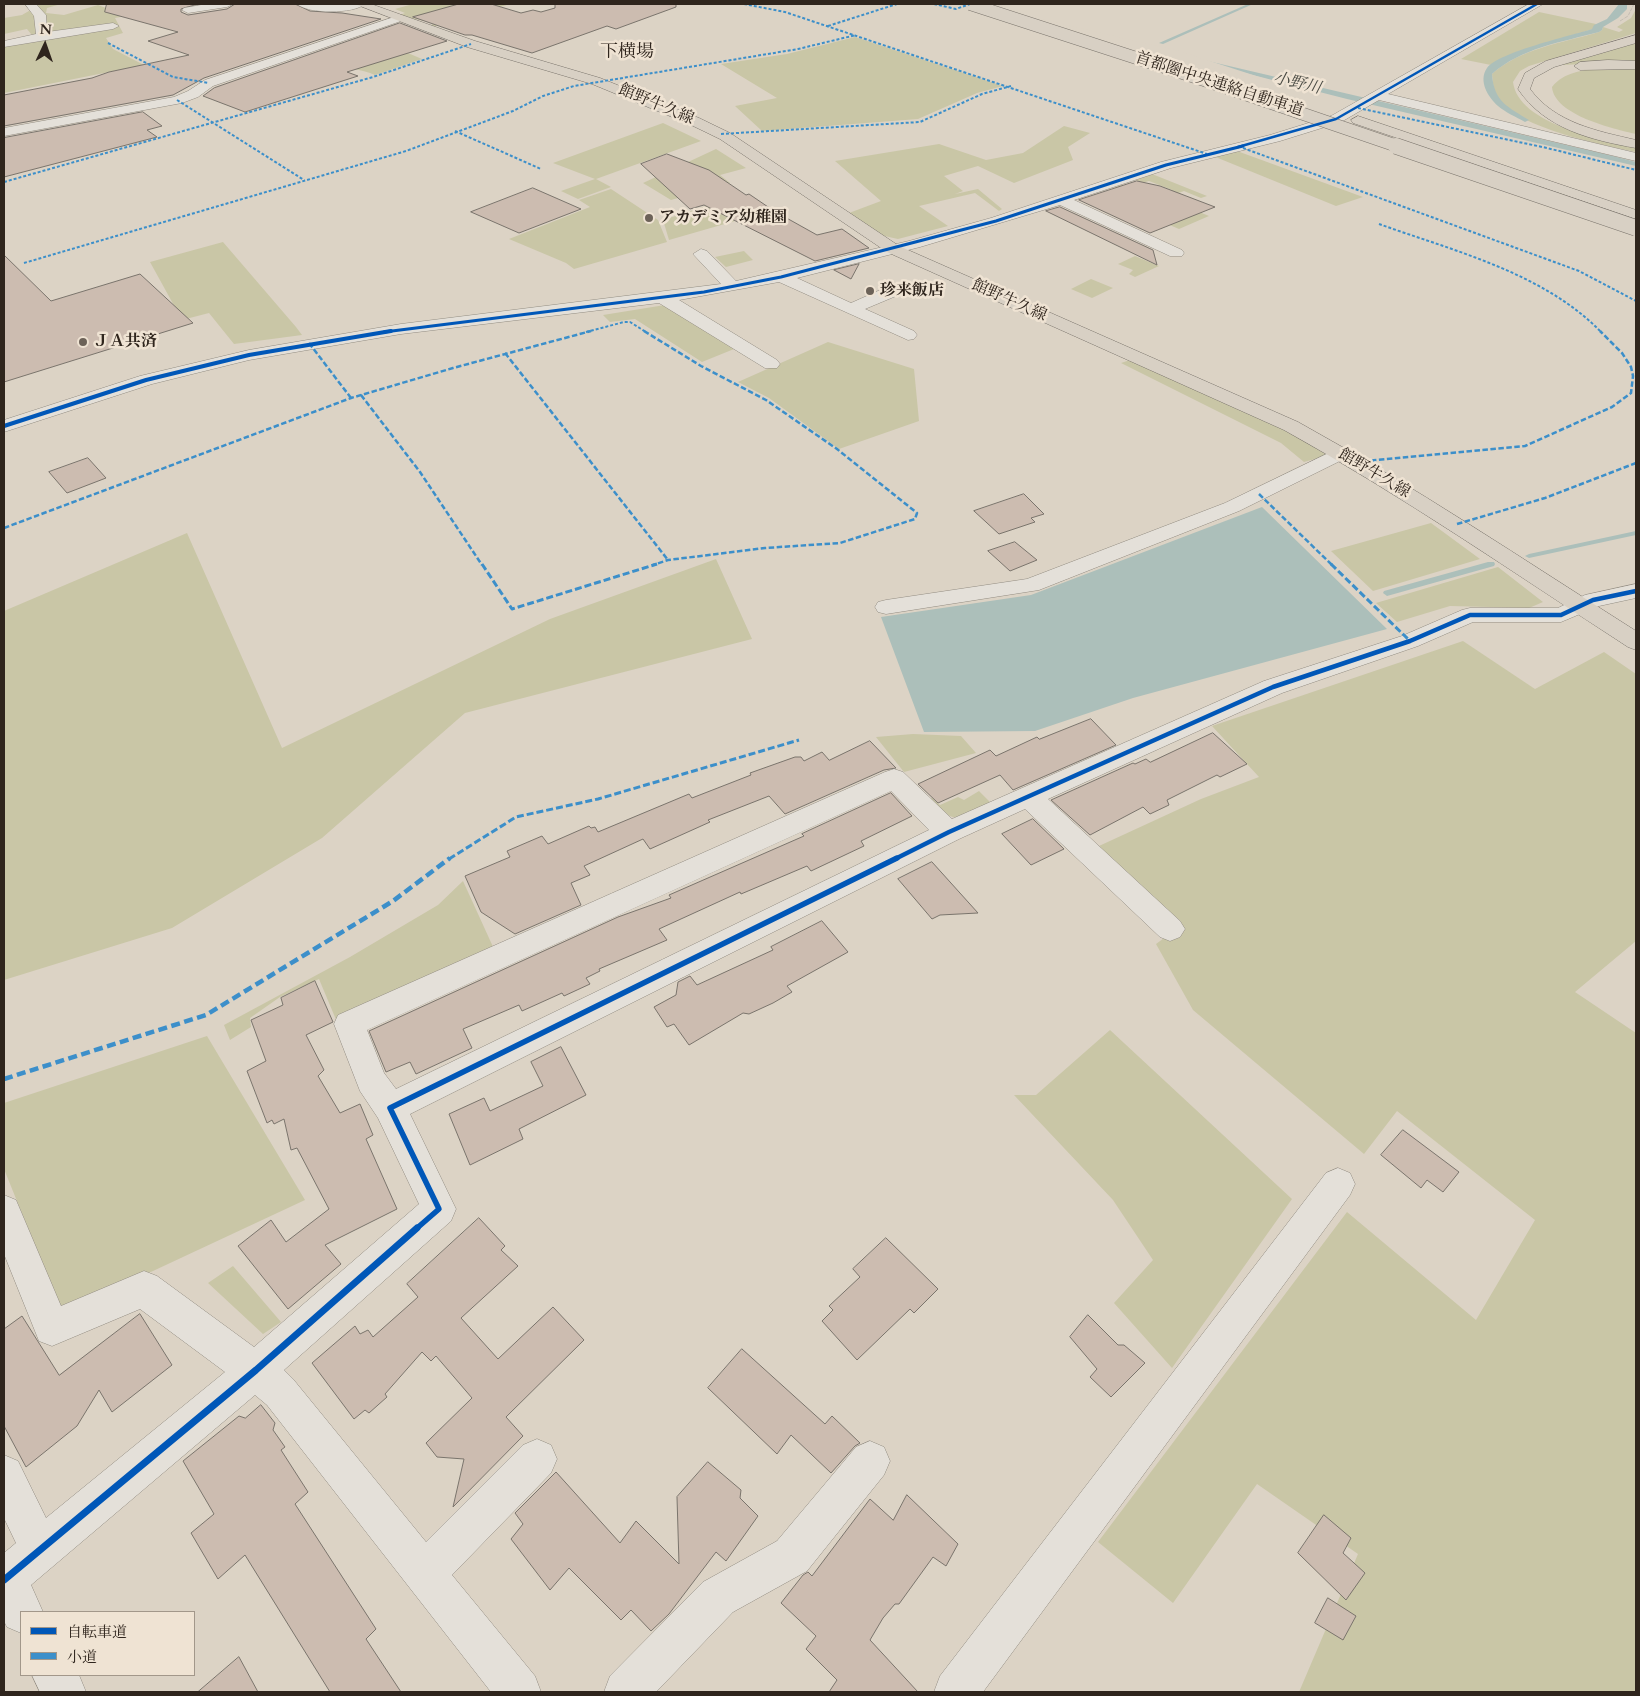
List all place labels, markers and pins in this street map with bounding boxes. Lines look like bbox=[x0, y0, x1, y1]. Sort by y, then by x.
place label: アカデミア幼稚園 bbox=[659, 208, 787, 228]
marker: アカデミア幼稚園 bbox=[643, 212, 655, 224]
place label: 珍来飯店 bbox=[880, 281, 944, 301]
marker: 珍来飯店 bbox=[864, 285, 876, 297]
place label: ＪＡ共済 bbox=[93, 332, 157, 352]
marker: ＪＡ共済 bbox=[77, 336, 89, 348]

